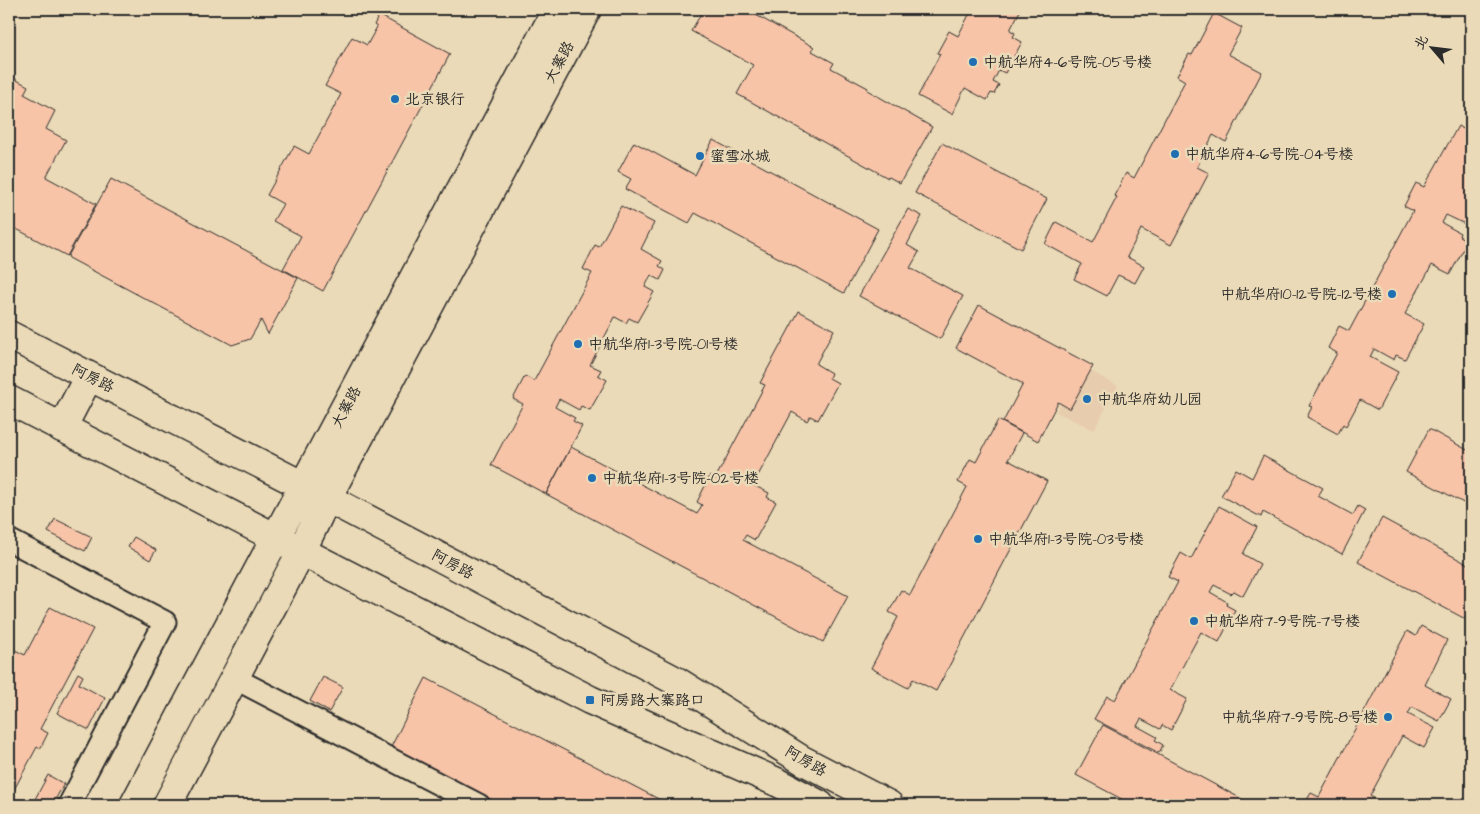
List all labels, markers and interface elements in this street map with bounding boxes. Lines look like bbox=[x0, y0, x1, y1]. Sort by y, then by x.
north arrow bbox=[1408, 22, 1458, 72]
text: 北 bbox=[1409, 31, 1434, 53]
street label: 大寨路 bbox=[540, 37, 579, 87]
place label: 中航华府4-6号院-05号楼 bbox=[983, 52, 1152, 73]
marker: 中航华府4-6号院-05号楼 bbox=[967, 56, 979, 68]
place label: 北京银行 bbox=[405, 89, 465, 110]
marker: 北京银行 bbox=[389, 93, 401, 105]
place label: 中航华府4-6号院-04号楼 bbox=[1185, 144, 1354, 165]
place label: 蜜雪冰城 bbox=[710, 146, 770, 167]
marker: 中航华府4-6号院-04号楼 bbox=[1169, 148, 1181, 160]
marker: 蜜雪冰城 bbox=[694, 150, 706, 162]
place label: 中航华府10-12号院-12号楼 bbox=[1220, 284, 1382, 305]
marker: 中航华府10-12号院-12号楼 bbox=[1386, 288, 1398, 300]
place label: 中航华府1-3号院-01号楼 bbox=[588, 334, 738, 355]
marker: 中航华府1-3号院-01号楼 bbox=[572, 338, 584, 350]
street label: 阿房路 bbox=[68, 359, 118, 398]
street label: 大寨路 bbox=[327, 382, 366, 432]
place label: 中航华府幼儿园 bbox=[1097, 389, 1202, 410]
marker: 中航华府幼儿园 bbox=[1081, 393, 1093, 405]
place label: 中航华府1-3号院-02号楼 bbox=[602, 468, 759, 489]
marker: 中航华府1-3号院-02号楼 bbox=[586, 472, 598, 484]
place label: 中航华府1-3号院-03号楼 bbox=[988, 529, 1144, 550]
marker: 中航华府1-3号院-03号楼 bbox=[972, 533, 984, 545]
street label: 阿房路 bbox=[428, 545, 478, 584]
place label: 中航华府7-9号院-7号楼 bbox=[1204, 611, 1360, 632]
marker: 中航华府7-9号院-7号楼 bbox=[1188, 615, 1200, 627]
place label: 阿房路大寨路口 bbox=[600, 690, 705, 711]
marker: 阿房路大寨路口 bbox=[584, 694, 596, 706]
place label: 中航华府7-9号院-8号楼 bbox=[1221, 707, 1378, 728]
marker: 中航华府7-9号院-8号楼 bbox=[1382, 711, 1394, 723]
street label: 阿房路 bbox=[781, 741, 830, 782]

